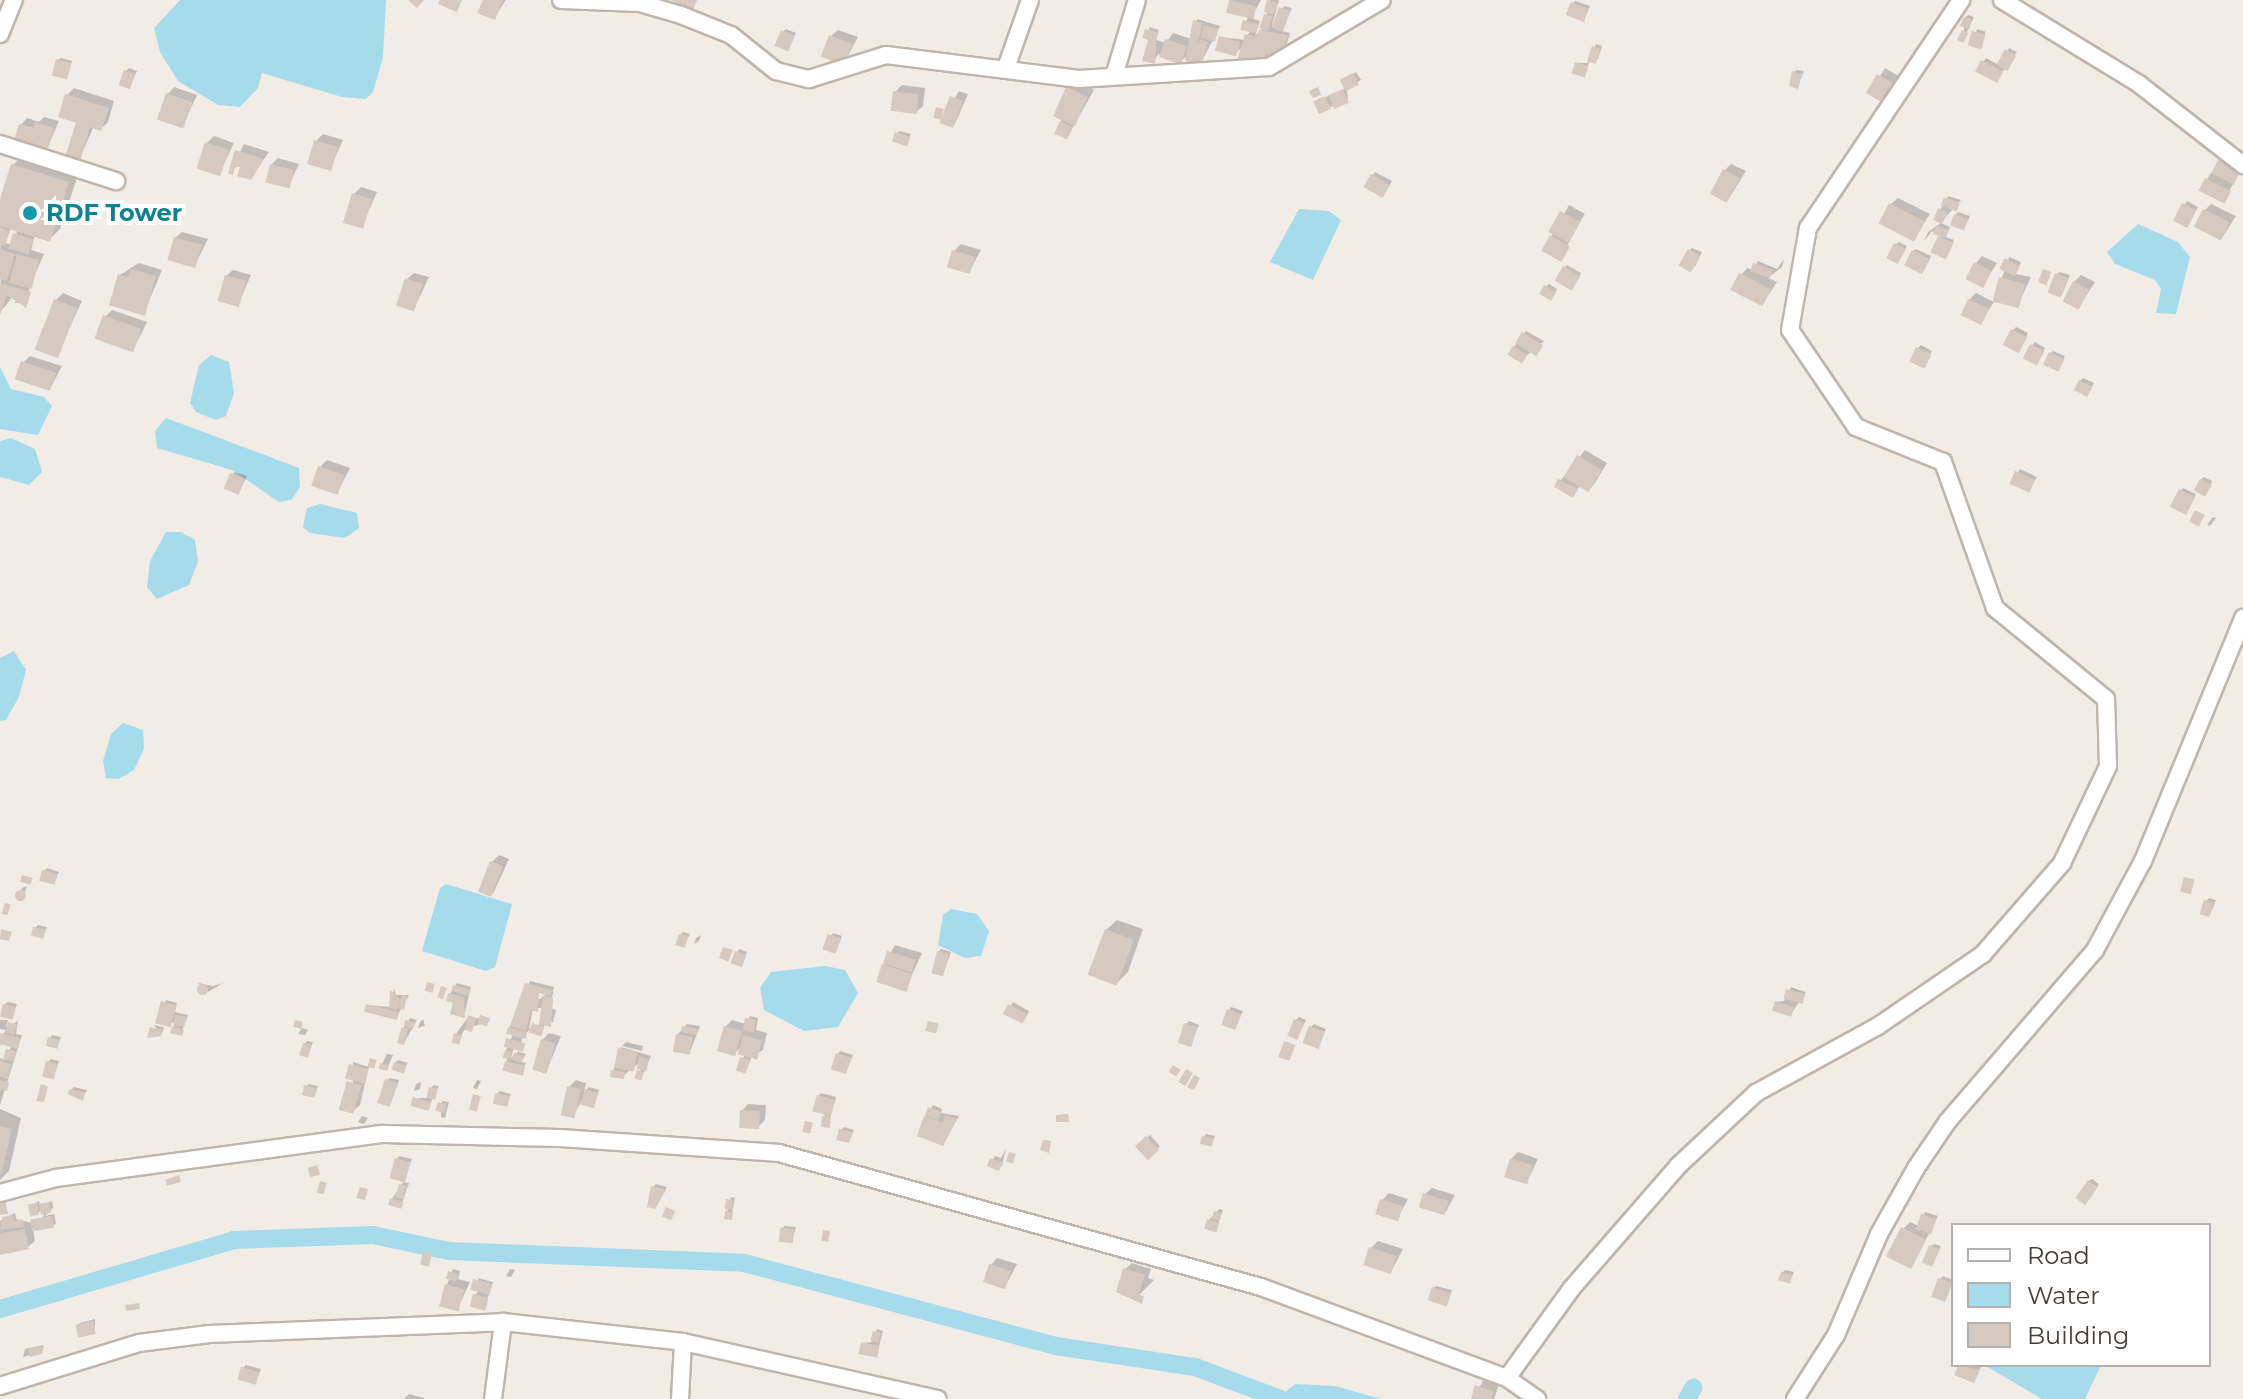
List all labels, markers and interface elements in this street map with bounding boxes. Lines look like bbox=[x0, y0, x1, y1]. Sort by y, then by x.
place label: RDF Tower bbox=[46, 199, 182, 227]
marker: RDF Tower bbox=[21, 204, 39, 222]
legend bbox=[1951, 1223, 2211, 1367]
text: Road bbox=[2027, 1241, 2090, 1270]
text: Water bbox=[2027, 1281, 2100, 1310]
text: Building bbox=[2027, 1321, 2130, 1350]

